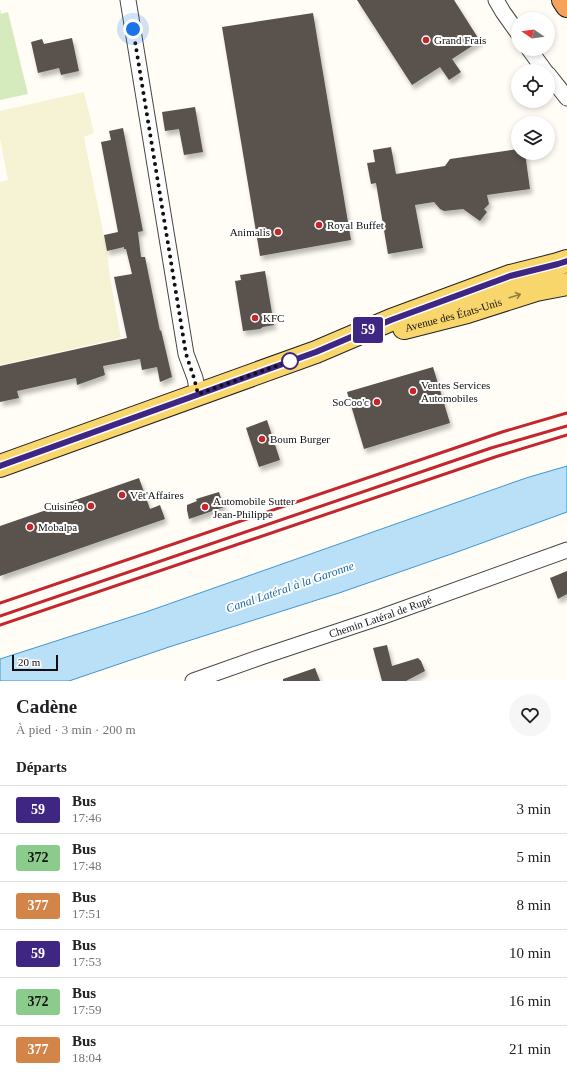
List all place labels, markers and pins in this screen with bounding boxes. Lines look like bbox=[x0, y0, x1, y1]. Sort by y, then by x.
place label: Grand Frais bbox=[434, 34, 486, 46]
marker: Grand Frais bbox=[421, 35, 431, 45]
place label: Royal Buffet bbox=[327, 219, 384, 231]
marker: Royal Buffet bbox=[314, 220, 324, 230]
place label: Animalis bbox=[230, 226, 270, 238]
marker: Animalis bbox=[273, 227, 283, 237]
place label: KFC bbox=[263, 312, 284, 324]
marker: KFC bbox=[250, 313, 260, 323]
unlabelled marker bbox=[281, 352, 299, 370]
place label: Ventes Services Automobiles bbox=[421, 379, 490, 404]
marker: Ventes Services Automobiles bbox=[408, 386, 418, 396]
place label: SoCoo'c bbox=[332, 396, 369, 408]
marker: SoCoo'c bbox=[372, 397, 382, 407]
place label: Boum Burger bbox=[270, 433, 330, 445]
marker: Boum Burger bbox=[257, 434, 267, 444]
place label: Vêt'Affaires bbox=[130, 489, 184, 501]
marker: Vêt'Affaires bbox=[117, 490, 127, 500]
place label: Automobile Sutter Jean-Philippe bbox=[213, 495, 295, 520]
place label: Cuisinéo bbox=[44, 500, 83, 512]
marker: Cuisinéo bbox=[86, 501, 96, 511]
marker: Automobile Sutter Jean-Philippe bbox=[200, 502, 210, 512]
place label: Mobalpa bbox=[38, 521, 77, 533]
marker: Mobalpa bbox=[25, 522, 35, 532]

